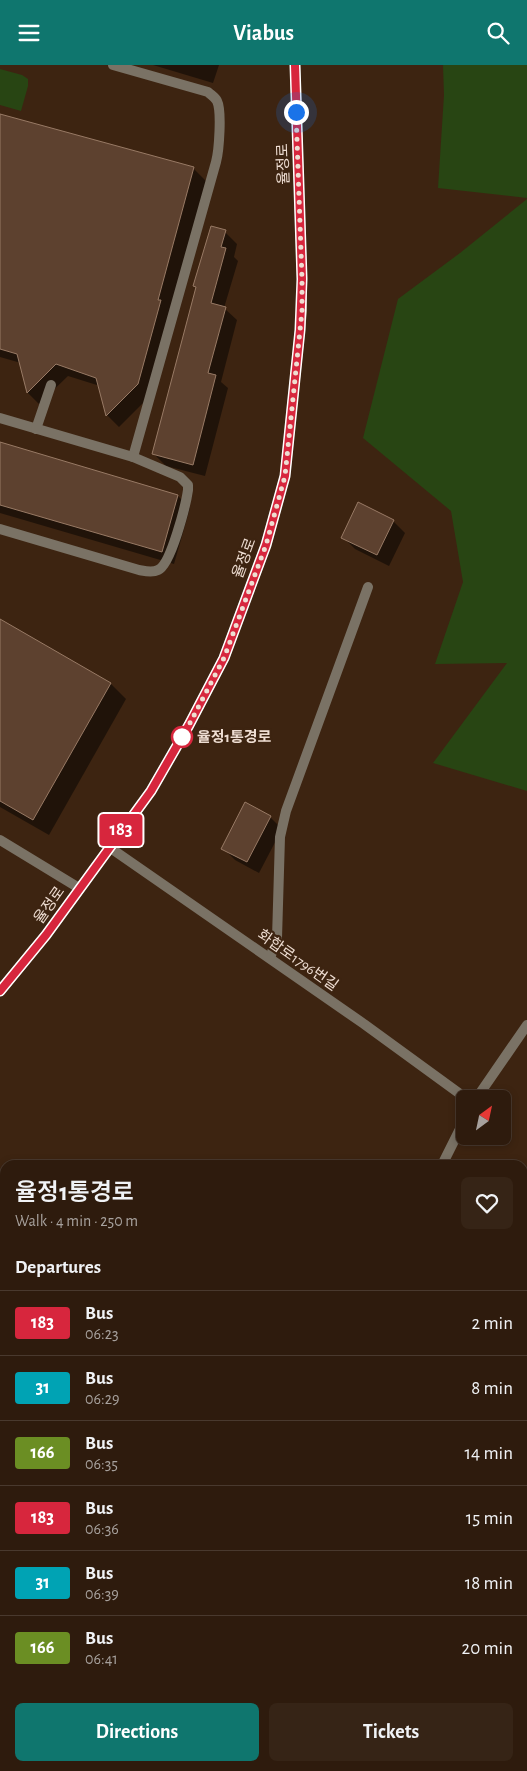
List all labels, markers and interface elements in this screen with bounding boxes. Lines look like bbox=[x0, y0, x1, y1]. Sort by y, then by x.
icon: menu bbox=[15, 19, 43, 47]
icon: search bbox=[484, 19, 512, 47]
text: Viabus bbox=[233, 22, 294, 44]
your location bbox=[284, 100, 309, 125]
street label: 율정로 bbox=[274, 143, 292, 185]
street label: 율정로 bbox=[229, 536, 259, 580]
marker: 율정1통경로 bbox=[171, 726, 193, 748]
place label: 율정1통경로 bbox=[197, 729, 272, 745]
line badge: 183 bbox=[92, 814, 150, 846]
text: 183 bbox=[109, 821, 133, 839]
street label: 율정로 bbox=[31, 883, 67, 927]
street label: 화합로1796번길 bbox=[255, 926, 341, 994]
north arrow bbox=[456, 1090, 511, 1145]
map controls bbox=[456, 1090, 511, 1145]
button: heart bbox=[461, 1177, 513, 1229]
text: 율정1통경로 bbox=[15, 1181, 134, 1205]
text: Walk · 4 min · 250 m bbox=[15, 1213, 138, 1229]
text: Departures bbox=[15, 1258, 101, 1277]
text: Bus bbox=[85, 1304, 113, 1323]
text: 183 bbox=[31, 1314, 54, 1332]
text: 2 min bbox=[472, 1314, 513, 1333]
text: 06:23 bbox=[85, 1326, 119, 1342]
text: Bus bbox=[85, 1369, 113, 1388]
text: 31 bbox=[35, 1379, 50, 1397]
text: 8 min bbox=[471, 1379, 513, 1398]
text: 06:29 bbox=[85, 1391, 119, 1407]
text: Bus bbox=[85, 1434, 113, 1453]
text: 166 bbox=[31, 1444, 54, 1462]
text: 14 min bbox=[465, 1444, 513, 1463]
text: 06:35 bbox=[85, 1456, 118, 1472]
text: Bus bbox=[85, 1499, 113, 1518]
text: 183 bbox=[31, 1509, 54, 1527]
text: 15 min bbox=[466, 1509, 513, 1528]
text: 06:36 bbox=[85, 1521, 119, 1537]
text: Bus bbox=[85, 1564, 113, 1583]
text: 31 bbox=[35, 1574, 50, 1592]
text: 18 min bbox=[465, 1574, 513, 1593]
text: 06:39 bbox=[85, 1586, 119, 1602]
text: Bus bbox=[85, 1629, 113, 1648]
text: 166 bbox=[31, 1639, 54, 1657]
text: 20 min bbox=[462, 1639, 513, 1658]
text: 06:41 bbox=[85, 1651, 118, 1667]
button: Directions bbox=[15, 1703, 259, 1761]
button: Tickets bbox=[269, 1703, 513, 1761]

